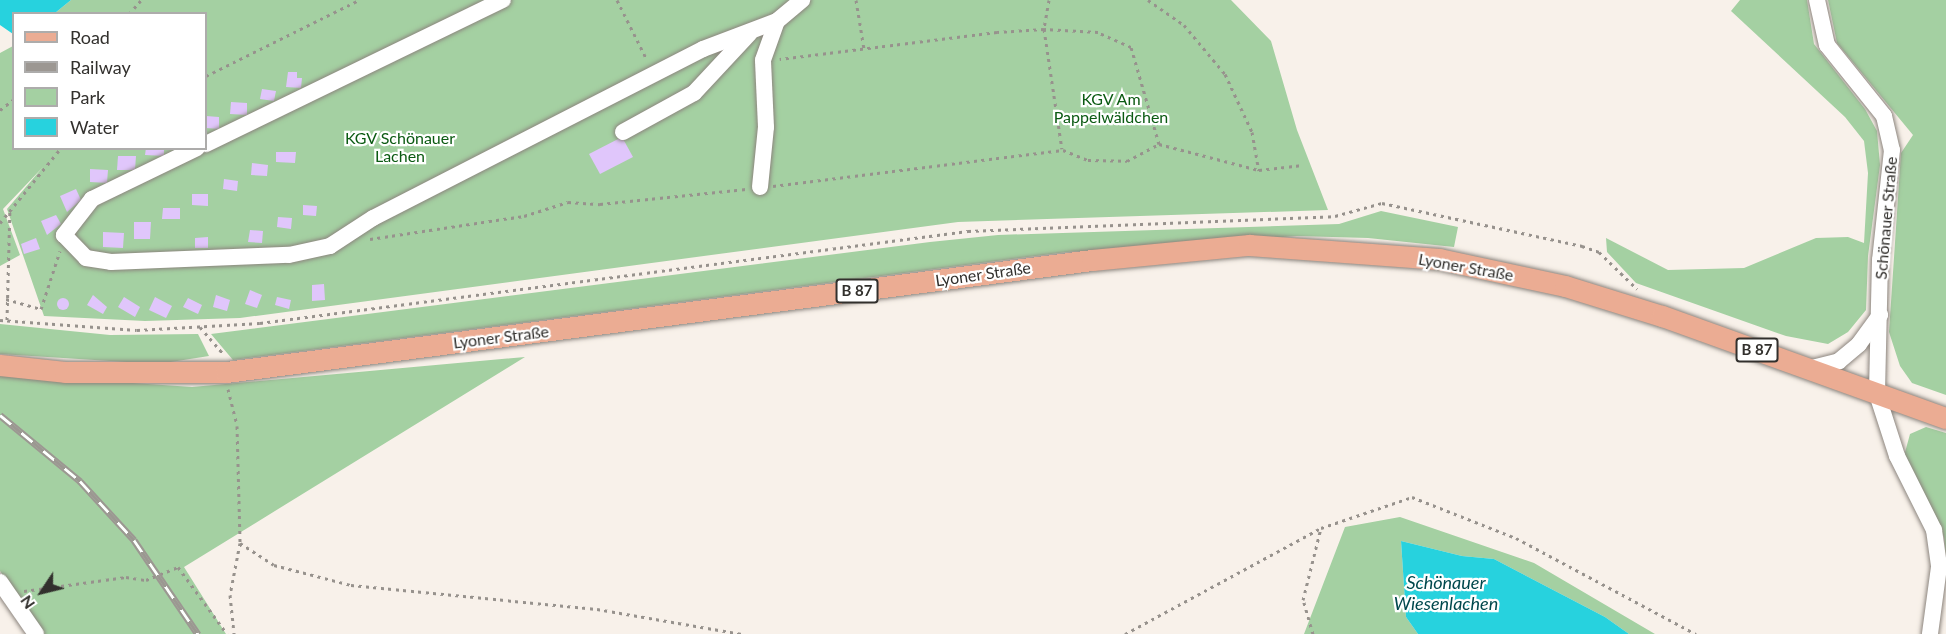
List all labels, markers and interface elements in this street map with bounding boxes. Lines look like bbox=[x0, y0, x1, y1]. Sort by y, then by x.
legend bbox=[12, 12, 207, 150]
text: Road bbox=[70, 26, 110, 48]
text: Railway bbox=[70, 56, 131, 78]
text: Park bbox=[70, 86, 105, 108]
park label: KGV Am Pappelwäldchen bbox=[1054, 89, 1168, 127]
text: Water bbox=[70, 116, 119, 138]
park label: KGV Schönauer Lachen bbox=[345, 128, 455, 166]
street label: Schönauer Straße bbox=[1871, 155, 1901, 281]
street label: Lyoner Straße bbox=[1417, 249, 1515, 285]
street label: Lyoner Straße bbox=[934, 258, 1032, 290]
road number: B 87 bbox=[834, 279, 880, 303]
street label: Lyoner Straße bbox=[452, 322, 550, 352]
road number: B 87 bbox=[1734, 338, 1780, 362]
north arrow bbox=[12, 562, 72, 622]
water label: Schönauer Wiesenlachen bbox=[1394, 572, 1498, 614]
text: N bbox=[16, 592, 38, 613]

